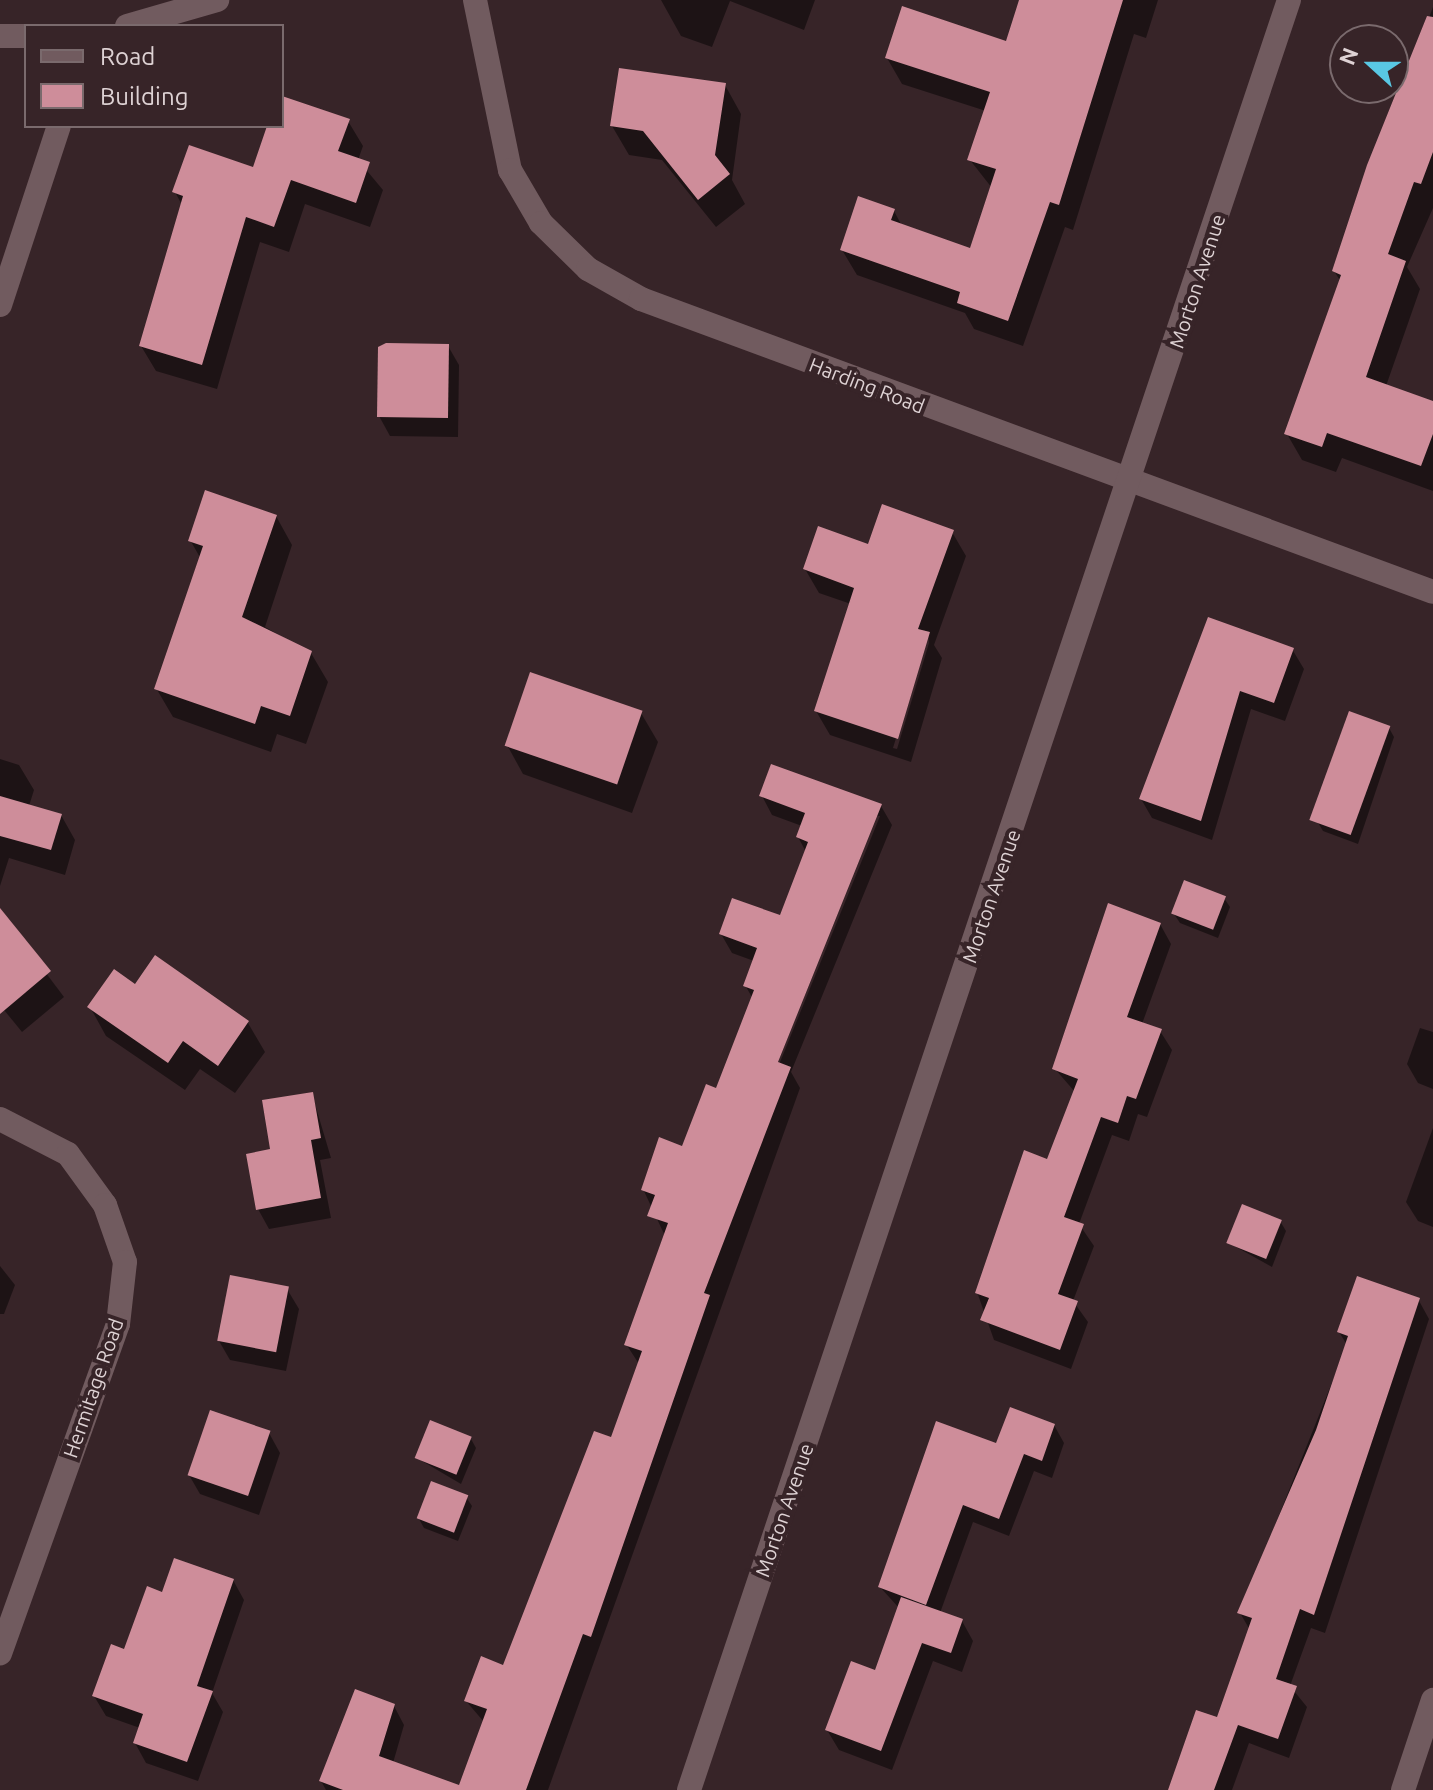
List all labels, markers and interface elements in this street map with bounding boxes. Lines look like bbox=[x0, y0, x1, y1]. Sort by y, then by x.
legend bbox=[24, 24, 284, 128]
north arrow bbox=[1329, 24, 1409, 104]
text: Road bbox=[100, 43, 155, 70]
text: N bbox=[1333, 44, 1363, 68]
text: Building bbox=[100, 83, 188, 110]
street label: Morton Avenue bbox=[1164, 211, 1230, 351]
street label: Harding Road bbox=[806, 352, 928, 418]
street label: Morton Avenue bbox=[957, 826, 1025, 966]
street label: Hermitage Road bbox=[58, 1315, 128, 1461]
street label: Morton Avenue bbox=[750, 1440, 818, 1580]

